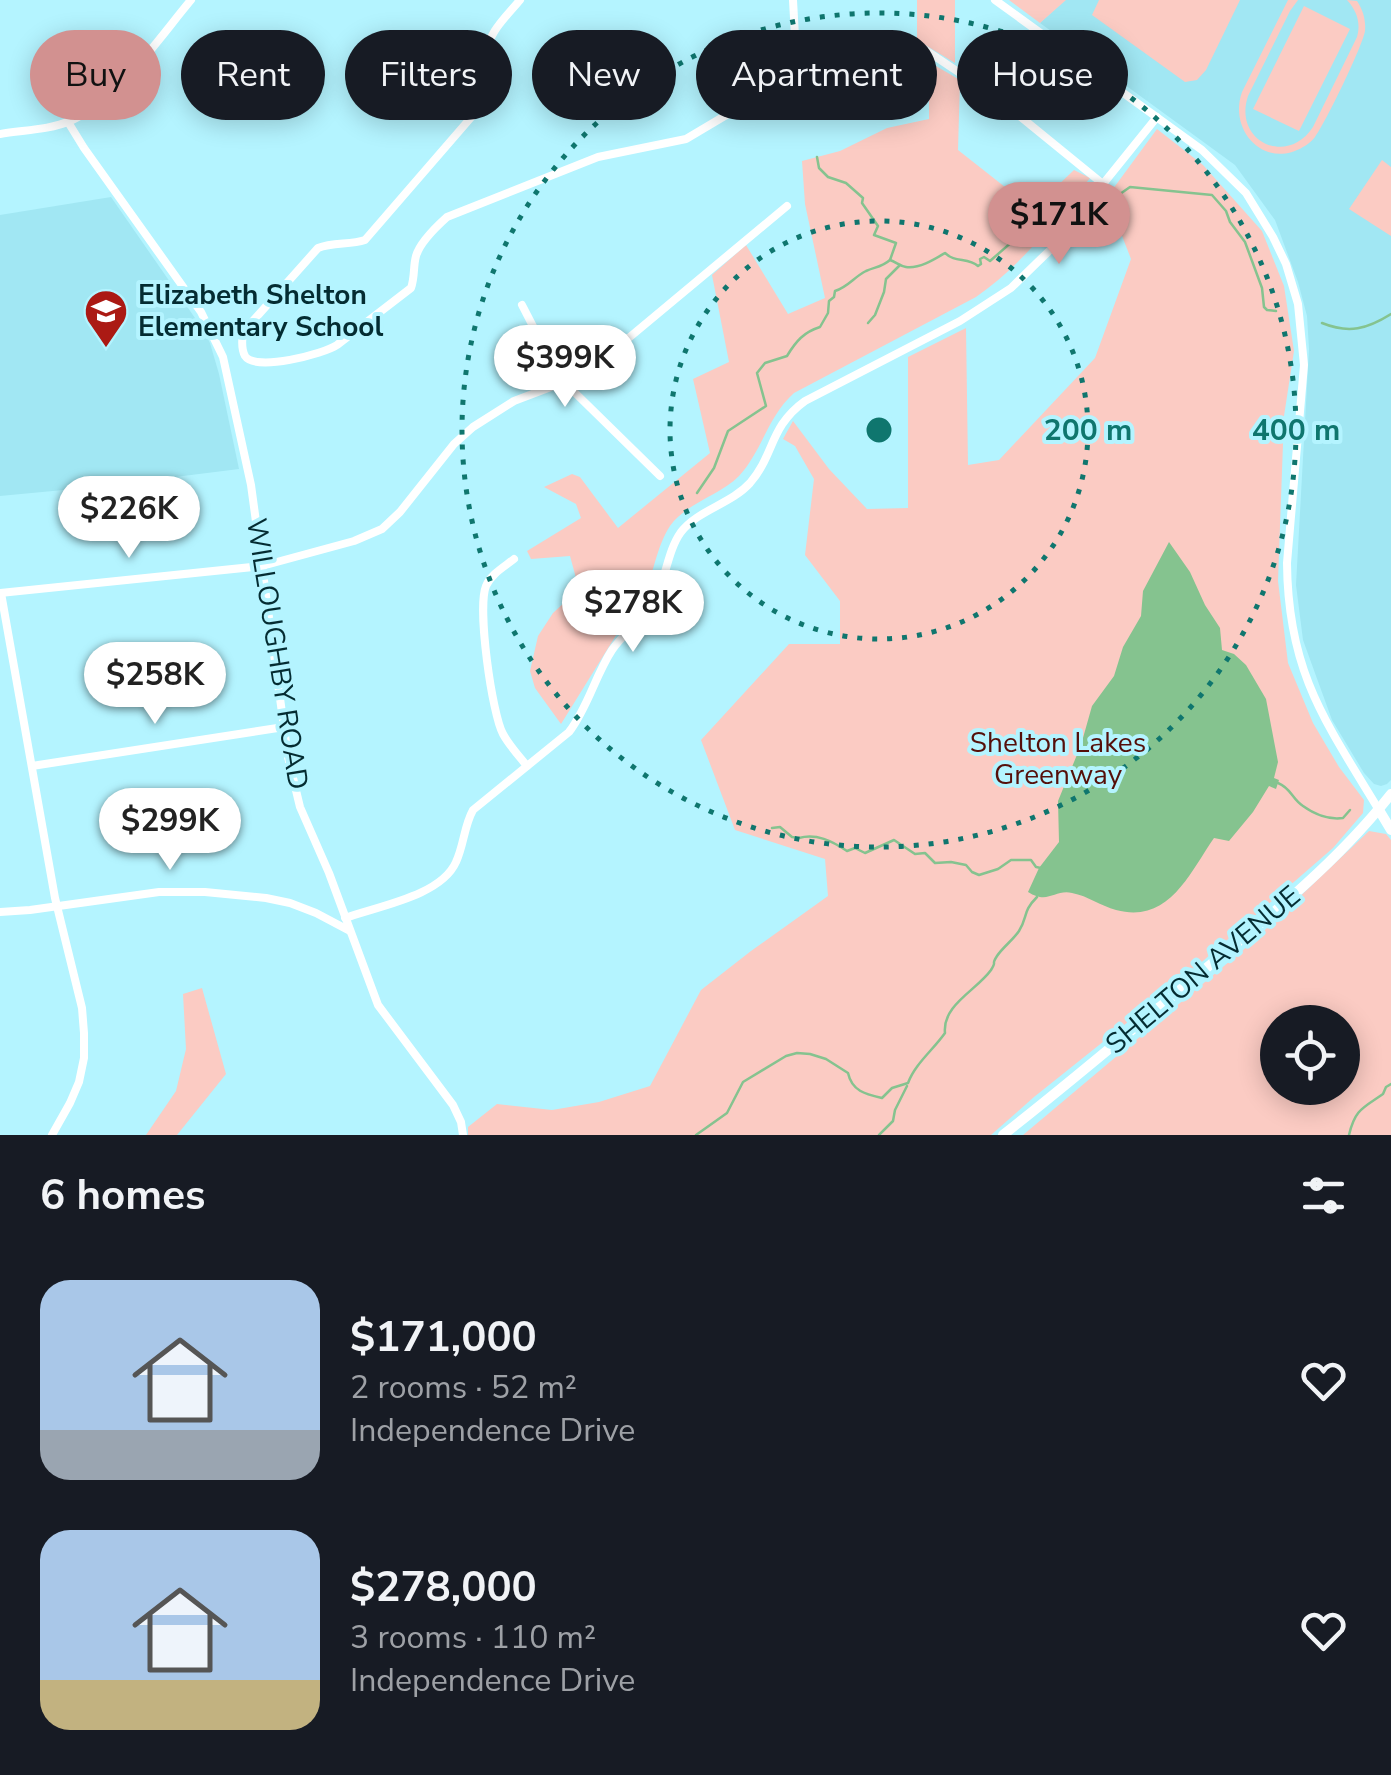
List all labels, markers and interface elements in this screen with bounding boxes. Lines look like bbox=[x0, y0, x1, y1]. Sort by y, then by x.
chip: Buy bbox=[30, 30, 161, 120]
chip: Rent bbox=[181, 30, 325, 120]
chip: Filters bbox=[345, 30, 512, 120]
chip: New bbox=[532, 30, 676, 120]
chip: Apartment bbox=[696, 30, 937, 120]
chip: House bbox=[957, 30, 1128, 120]
pin: $171K bbox=[989, 182, 1129, 267]
text: $171K bbox=[1010, 193, 1108, 236]
place label: Elizabeth Shelton Elementary School bbox=[138, 276, 383, 346]
school or university icon: Elizabeth Shelton Elementary School bbox=[83, 288, 129, 349]
pin: $399K bbox=[495, 325, 635, 410]
text: $399K bbox=[516, 336, 614, 379]
text: 200 m bbox=[1044, 410, 1132, 451]
text: 400 m bbox=[1252, 410, 1340, 451]
centre of rings bbox=[861, 412, 897, 448]
pin: $226K bbox=[59, 476, 199, 561]
text: $226K bbox=[80, 487, 178, 530]
street label: WILLOUGHBY ROAD bbox=[237, 516, 317, 792]
pin: $278K bbox=[563, 570, 703, 655]
text: $278K bbox=[584, 581, 682, 624]
pin: $258K bbox=[85, 642, 225, 727]
text: $258K bbox=[106, 653, 204, 696]
park label: Shelton Lakes Greenway bbox=[970, 724, 1146, 794]
pin: $299K bbox=[100, 788, 240, 873]
text: $299K bbox=[121, 799, 219, 842]
street label: SHELTON AVENUE bbox=[1098, 877, 1308, 1063]
map controls bbox=[1260, 1005, 1360, 1105]
button: locate bbox=[1260, 1005, 1360, 1105]
text: 6 homes bbox=[40, 1167, 205, 1224]
icon: filters bbox=[1296, 1168, 1351, 1223]
text: $171,000 bbox=[350, 1309, 537, 1366]
icon: home bbox=[120, 1320, 240, 1440]
icon: heart bbox=[1296, 1353, 1351, 1408]
text: 2 rooms · 52 m² bbox=[350, 1366, 577, 1409]
text: Independence Drive bbox=[350, 1409, 635, 1452]
text: $278,000 bbox=[350, 1559, 537, 1616]
icon: home bbox=[120, 1570, 240, 1690]
icon: heart bbox=[1296, 1603, 1351, 1658]
text: 3 rooms · 110 m² bbox=[350, 1616, 596, 1659]
text: Independence Drive bbox=[350, 1659, 635, 1702]

